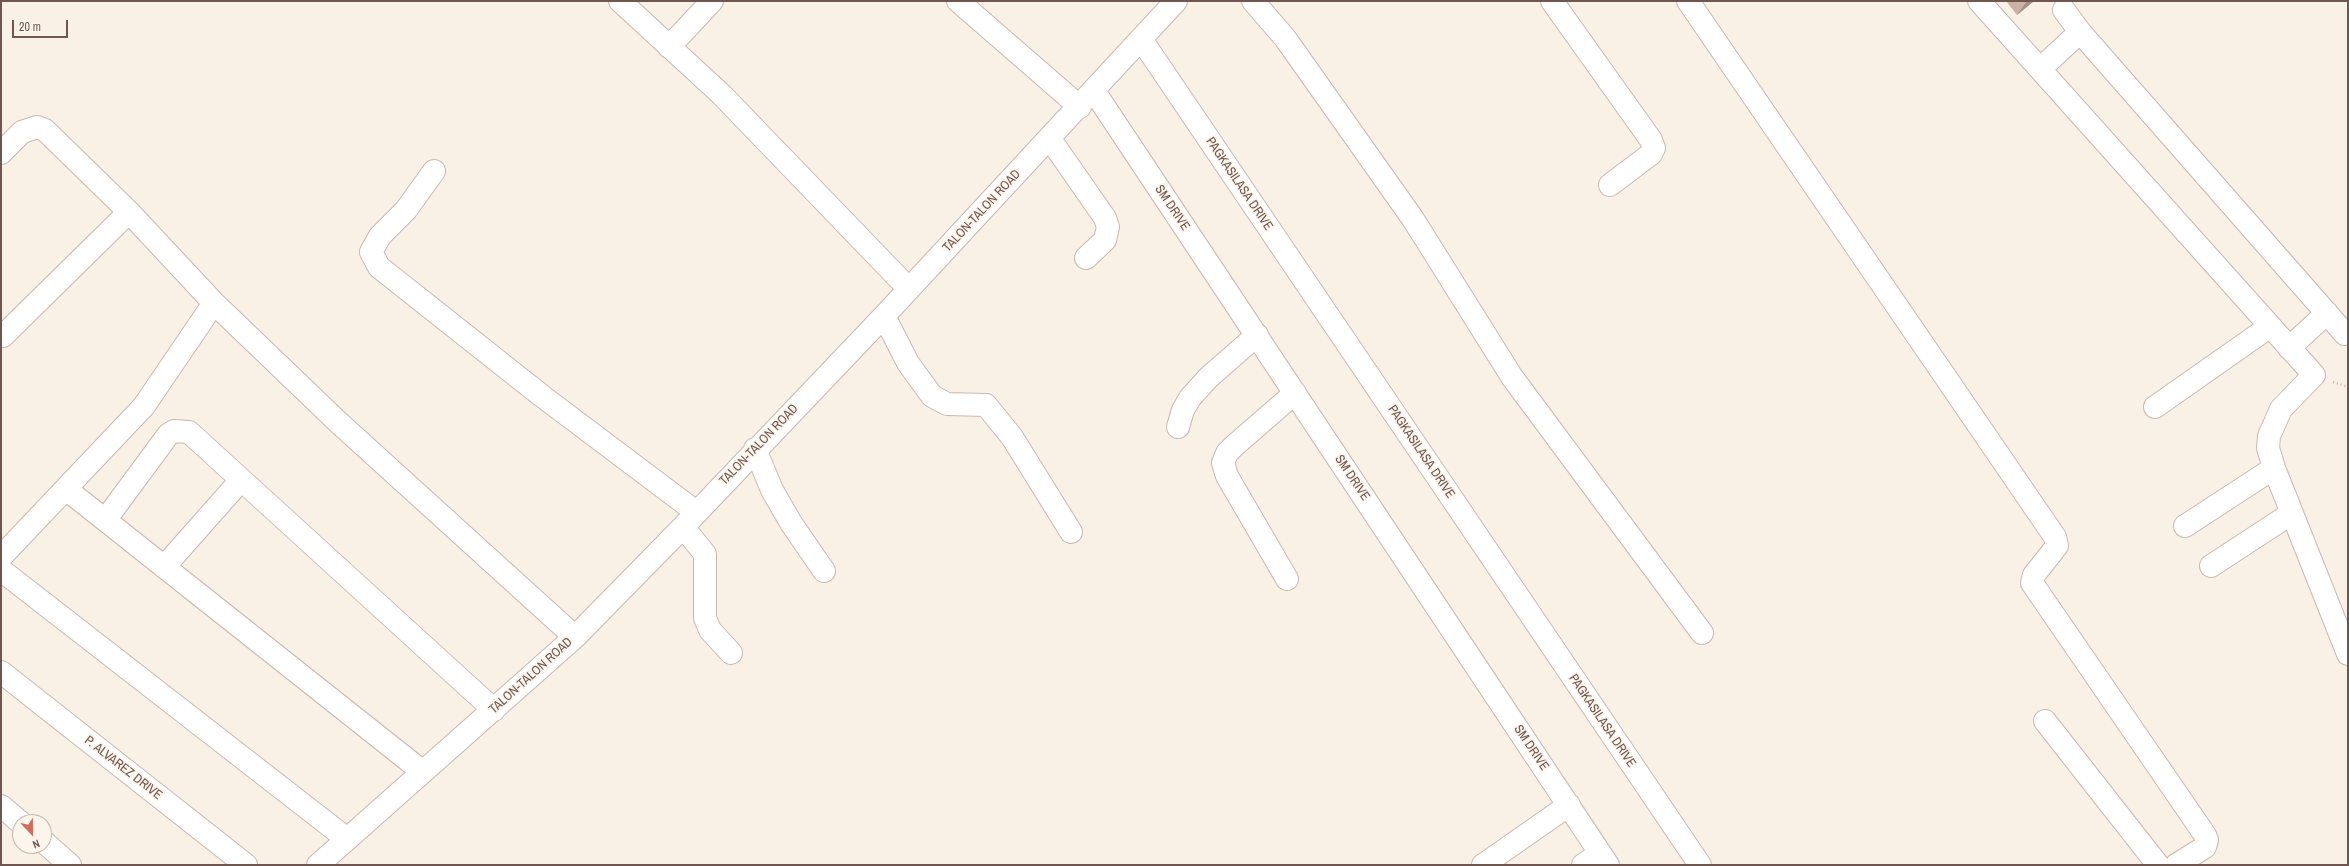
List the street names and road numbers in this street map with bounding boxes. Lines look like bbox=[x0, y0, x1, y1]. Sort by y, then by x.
street label: PAGKASILASA DRIVE bbox=[1202, 135, 1276, 233]
street label: TALON-TALON ROAD bbox=[940, 167, 1024, 255]
street label: SM DRIVE bbox=[1151, 182, 1193, 234]
street label: TALON-TALON ROAD bbox=[716, 401, 802, 489]
street label: PAGKASILASA DRIVE bbox=[1384, 403, 1458, 501]
street label: SM DRIVE bbox=[1331, 452, 1373, 504]
street label: TALON-TALON ROAD bbox=[486, 634, 576, 718]
street label: PAGKASILASA DRIVE bbox=[1565, 672, 1639, 770]
street label: SM DRIVE bbox=[1510, 722, 1552, 774]
street label: P. ALVAREZ DRIVE bbox=[81, 733, 165, 803]

